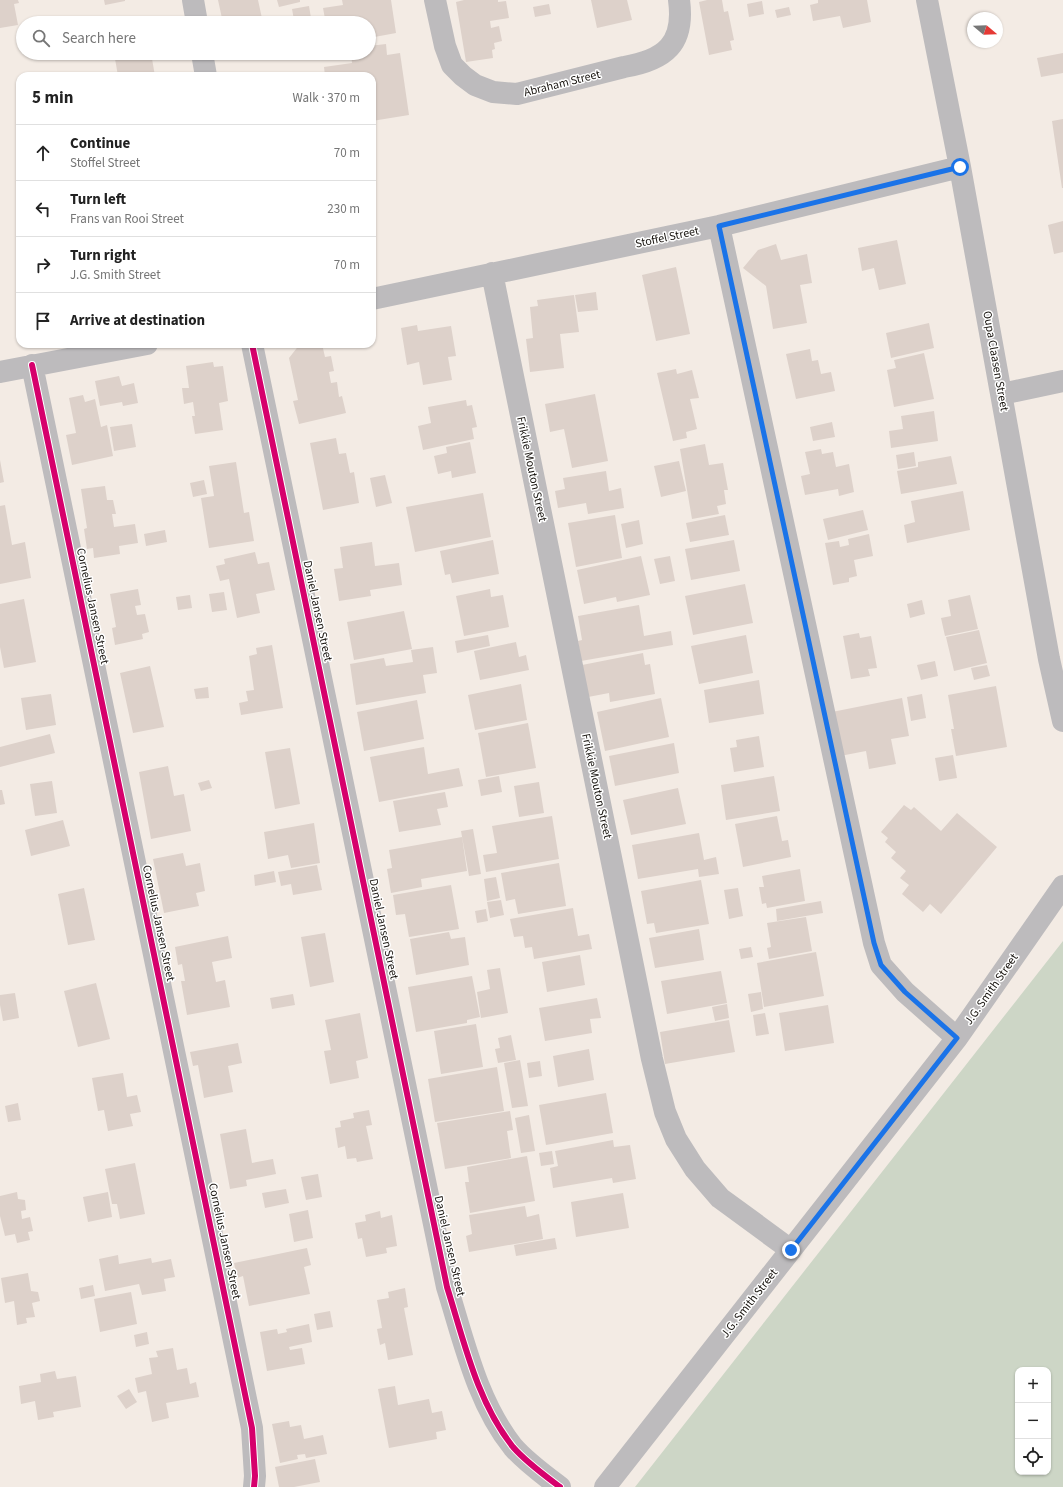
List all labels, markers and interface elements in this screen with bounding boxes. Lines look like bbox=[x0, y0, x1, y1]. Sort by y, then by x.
north arrow bbox=[967, 12, 1003, 48]
search box bbox=[16, 16, 376, 60]
icon: search bbox=[30, 27, 52, 49]
text: Search here bbox=[62, 28, 136, 49]
street label: Abraham Street bbox=[522, 66, 602, 101]
text: 5 min bbox=[32, 86, 73, 110]
text: Walk · 370 m bbox=[292, 89, 360, 107]
text: Continue bbox=[70, 133, 130, 154]
icon: ahead bbox=[32, 142, 54, 164]
text: 70 m bbox=[334, 144, 360, 162]
text: Stoffel Street bbox=[70, 154, 140, 172]
route start bbox=[951, 158, 969, 176]
text: Turn left bbox=[70, 189, 126, 210]
icon: left bbox=[32, 198, 54, 220]
text: 230 m bbox=[327, 200, 360, 218]
text: Frans van Rooi Street bbox=[70, 210, 184, 228]
street label: Stoffel Street bbox=[634, 222, 701, 253]
text: Turn right bbox=[70, 245, 136, 266]
icon: right bbox=[32, 254, 54, 276]
text: 70 m bbox=[334, 256, 360, 274]
text: J.G. Smith Street bbox=[70, 266, 161, 284]
icon: arrive bbox=[32, 310, 54, 332]
text: Arrive at destination bbox=[70, 310, 205, 331]
street label: Oupa Claasen Street bbox=[978, 310, 1013, 413]
street label: Frikkie Mouton Street bbox=[512, 415, 551, 523]
street label: Cornelius Jansen Street bbox=[72, 546, 113, 666]
street label: Daniel Jansen Street bbox=[299, 559, 337, 663]
street label: Frikkie Mouton Street bbox=[577, 732, 616, 840]
street label: Cornelius Jansen Street bbox=[138, 863, 179, 983]
street label: Daniel Jansen Street bbox=[365, 877, 403, 981]
street label: J.G. Smith Street bbox=[960, 950, 1022, 1028]
street label: Cornelius Jansen Street bbox=[204, 1181, 245, 1301]
street label: Daniel Jansen Street bbox=[430, 1194, 469, 1298]
route end bbox=[782, 1241, 800, 1259]
street label: J.G. Smith Street bbox=[717, 1265, 782, 1341]
map controls bbox=[1015, 1367, 1051, 1475]
button: + bbox=[1015, 1367, 1051, 1403]
button: − bbox=[1015, 1403, 1051, 1439]
button: locate bbox=[1015, 1439, 1051, 1475]

